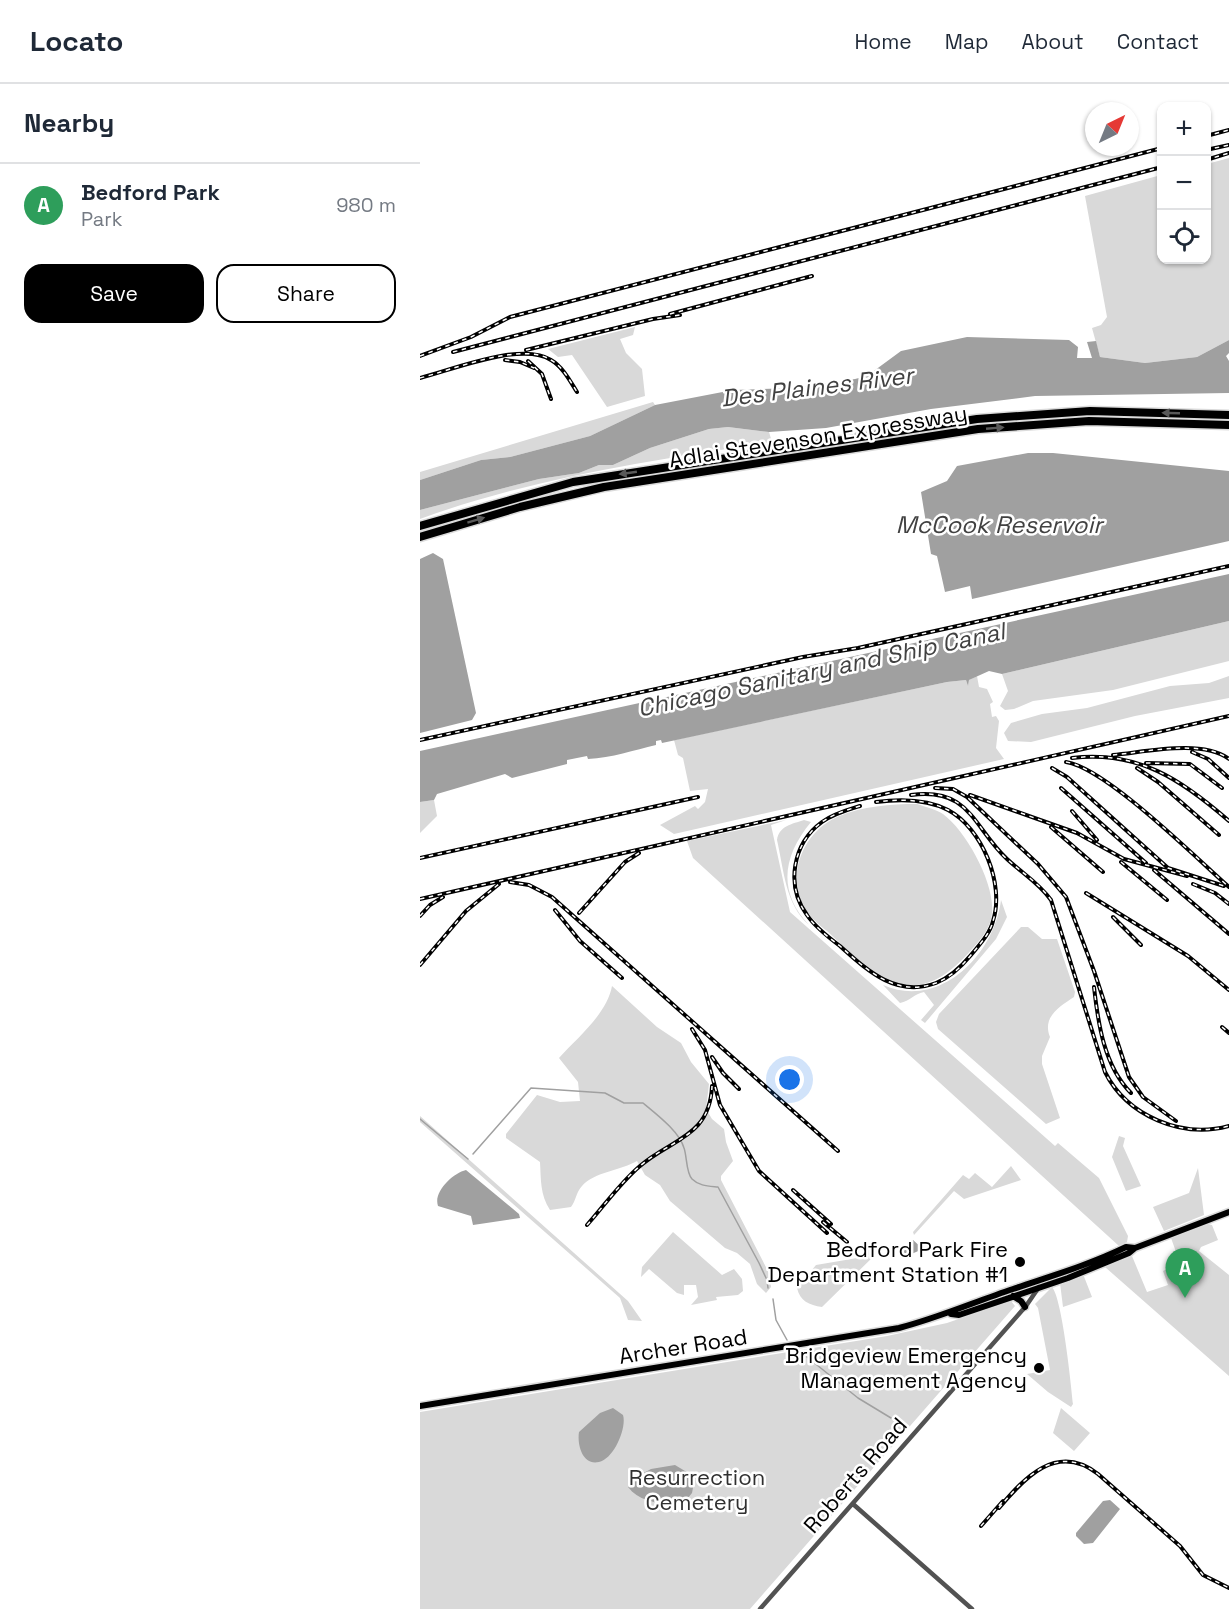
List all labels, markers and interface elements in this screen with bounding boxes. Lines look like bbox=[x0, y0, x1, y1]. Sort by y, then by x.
text: Locato bbox=[30, 23, 123, 59]
text: Home bbox=[854, 28, 912, 55]
text: Map bbox=[945, 28, 989, 55]
text: About bbox=[1022, 28, 1084, 55]
text: Contact bbox=[1117, 28, 1199, 55]
north arrow bbox=[1085, 102, 1139, 156]
map controls bbox=[1157, 102, 1211, 264]
button: + bbox=[1157, 102, 1211, 156]
text: Nearby bbox=[24, 106, 114, 140]
button: − bbox=[1157, 156, 1211, 210]
text: Bedford Park bbox=[81, 178, 220, 206]
text: A bbox=[37, 192, 50, 218]
text: 980 m bbox=[336, 192, 396, 218]
text: Park bbox=[81, 206, 123, 232]
button: locate bbox=[1157, 210, 1211, 264]
button: Save bbox=[24, 264, 204, 323]
button: Share bbox=[216, 264, 396, 323]
water label: Des Plaines River bbox=[719, 359, 918, 414]
street label: Adlai Stevenson Expressway bbox=[667, 399, 969, 473]
one-way arrow bbox=[1161, 409, 1180, 418]
one-way arrow bbox=[985, 423, 1004, 433]
one-way arrow bbox=[619, 468, 638, 477]
water label: McCook Reservoir bbox=[896, 509, 1105, 540]
one-way arrow bbox=[467, 515, 485, 524]
water label: Chicago Sanitary and Ship Canal bbox=[634, 615, 1010, 724]
your location bbox=[775, 1065, 804, 1094]
place label: Bedford Park Fire Department Station #1 bbox=[768, 1235, 1008, 1288]
pin: A bbox=[1166, 1248, 1204, 1298]
marker: Bedford Park Fire Department Station #1 bbox=[1013, 1255, 1027, 1269]
street label: Archer Road bbox=[617, 1322, 749, 1370]
place label: Bridgeview Emergency Management Agency bbox=[785, 1341, 1027, 1394]
marker: Bridgeview Emergency Management Agency bbox=[1032, 1361, 1046, 1375]
street label: Roberts Road bbox=[797, 1411, 913, 1539]
park label: Resurrection Cemetery bbox=[629, 1463, 765, 1516]

